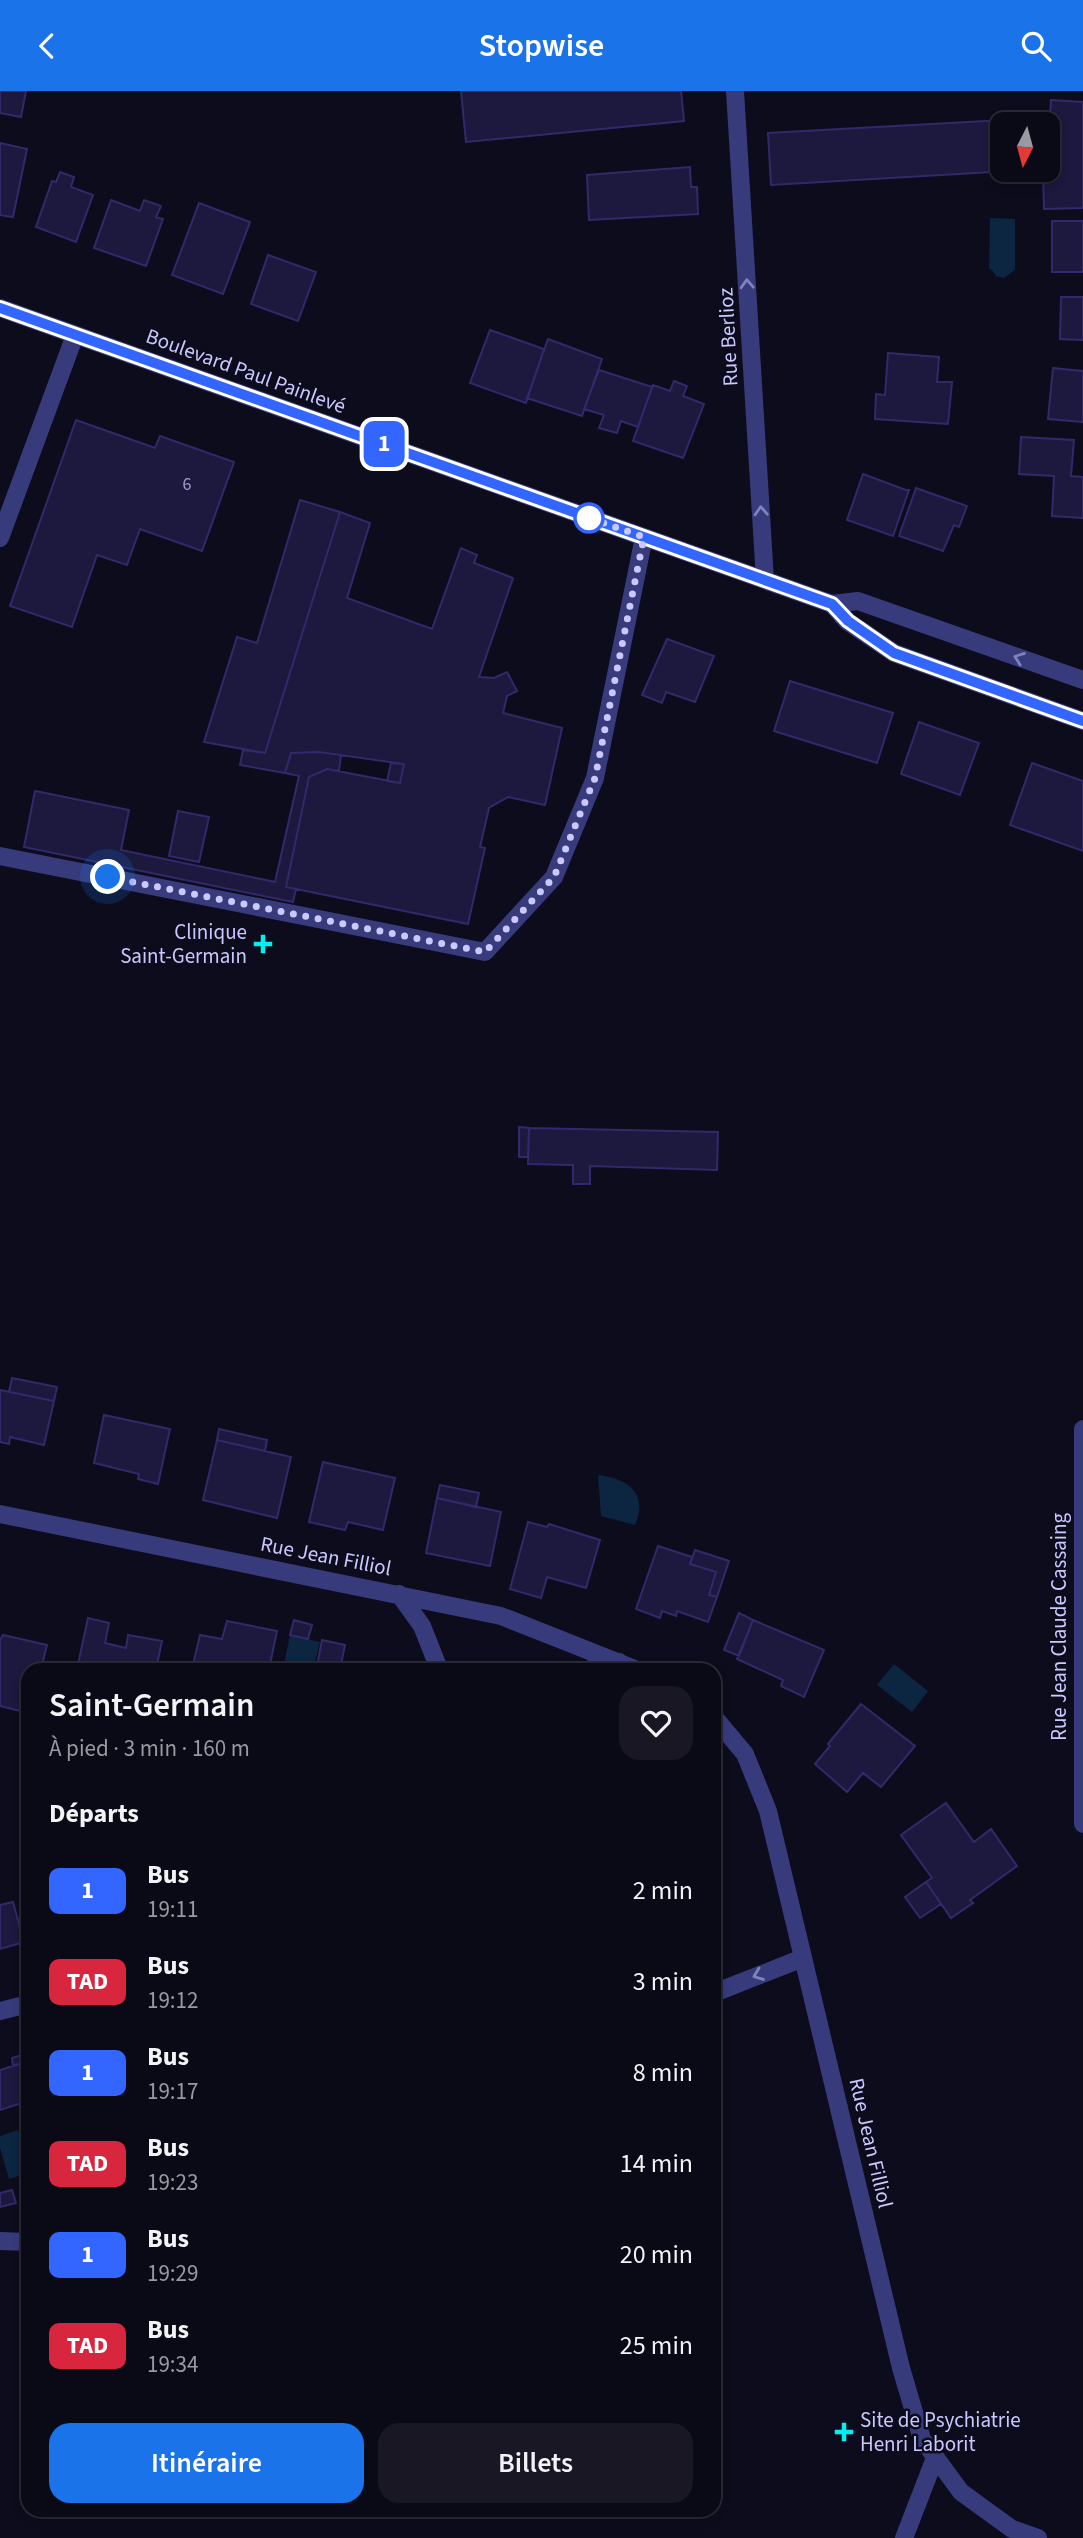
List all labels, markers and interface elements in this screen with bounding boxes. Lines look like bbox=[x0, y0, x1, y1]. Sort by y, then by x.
text: Stopwise bbox=[479, 23, 604, 69]
icon: back bbox=[28, 27, 66, 65]
icon: search bbox=[1017, 27, 1055, 65]
north arrow bbox=[990, 112, 1060, 182]
map controls bbox=[990, 112, 1060, 182]
one-way arrow bbox=[740, 279, 755, 290]
street label: Rue Berlioz bbox=[710, 287, 746, 387]
street label: Boulevard Paul Painlevé bbox=[142, 321, 350, 421]
line badge: 1 bbox=[361, 421, 407, 467]
text: 1 bbox=[378, 426, 390, 461]
house number: 6 bbox=[183, 472, 192, 497]
unlabelled marker bbox=[574, 503, 604, 533]
one-way arrow bbox=[754, 506, 769, 517]
one-way arrow bbox=[1013, 652, 1025, 666]
your location bbox=[90, 859, 125, 894]
place label: Clinique Saint-Germain bbox=[120, 917, 247, 971]
marker: Clinique Saint-Germain bbox=[253, 934, 273, 954]
street label: Rue Jean Claude Cassaing bbox=[1044, 1513, 1074, 1741]
street label: Rue Jean Filliol bbox=[258, 1529, 394, 1583]
text: Saint-Germain bbox=[49, 1682, 254, 1729]
button: heart bbox=[619, 1686, 693, 1760]
text: À pied · 3 min · 160 m bbox=[49, 1732, 250, 1765]
text: Départs bbox=[49, 1795, 139, 1832]
text: Bus bbox=[147, 1856, 189, 1893]
text: 2 min bbox=[633, 1872, 693, 1909]
text: 1 bbox=[81, 1873, 94, 1908]
text: 19:11 bbox=[147, 1893, 198, 1926]
text: Bus bbox=[147, 1947, 189, 1984]
text: 3 min bbox=[633, 1963, 693, 2000]
text: TAD bbox=[67, 1964, 108, 1999]
one-way arrow bbox=[753, 1967, 765, 1981]
text: 19:12 bbox=[147, 1984, 198, 2017]
text: Bus bbox=[147, 2038, 189, 2075]
text: 8 min bbox=[633, 2054, 693, 2091]
text: 1 bbox=[81, 2055, 94, 2090]
text: 19:17 bbox=[147, 2075, 198, 2108]
street label: Rue Jean Filliol bbox=[841, 2075, 901, 2211]
text: Bus bbox=[147, 2129, 189, 2166]
text: 14 min bbox=[620, 2145, 693, 2182]
text: TAD bbox=[67, 2146, 108, 2181]
text: 19:23 bbox=[147, 2166, 198, 2199]
text: Bus bbox=[147, 2220, 189, 2257]
text: 20 min bbox=[620, 2236, 693, 2273]
text: 1 bbox=[81, 2237, 94, 2272]
text: 19:29 bbox=[147, 2257, 198, 2290]
text: Bus bbox=[147, 2311, 189, 2348]
text: 25 min bbox=[620, 2327, 693, 2364]
text: TAD bbox=[67, 2328, 108, 2363]
text: 19:34 bbox=[147, 2348, 198, 2381]
place label: Site de Psychiatrie Henri Laborit bbox=[860, 2405, 1021, 2459]
marker: Site de Psychiatrie Henri Laborit bbox=[834, 2422, 854, 2442]
button: Itinéraire bbox=[49, 2423, 364, 2503]
button: Billets bbox=[378, 2423, 693, 2503]

